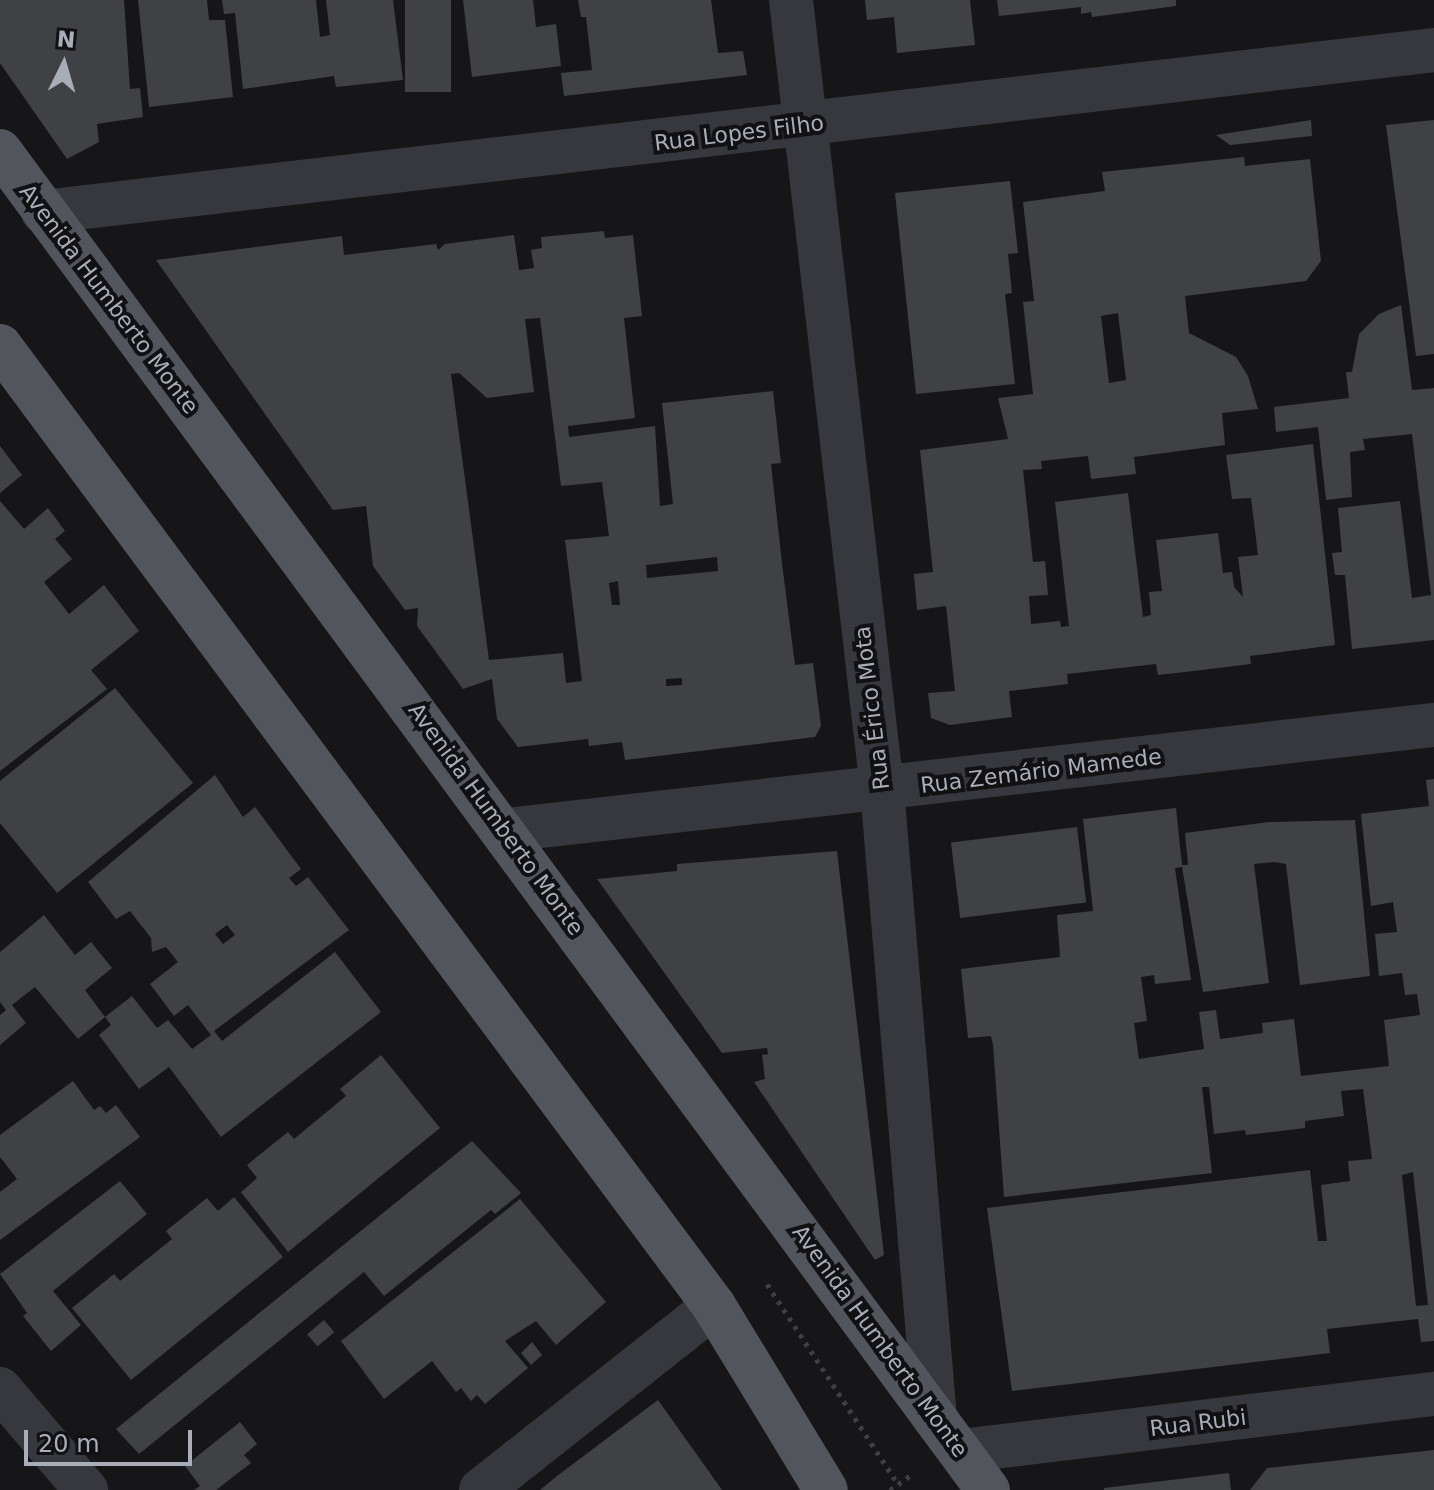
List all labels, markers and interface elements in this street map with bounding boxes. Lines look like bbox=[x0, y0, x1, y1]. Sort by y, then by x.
north arrow bbox=[24, 24, 104, 104]
text: N bbox=[56, 26, 76, 53]
street label: Rua Lopes Filho bbox=[653, 109, 825, 157]
street label: Avenida Humberto Monte bbox=[14, 179, 204, 419]
street label: Rua Érico Mota bbox=[849, 625, 895, 791]
street label: Avenida Humberto Monte bbox=[403, 698, 589, 940]
street label: Rua Zemário Mamede bbox=[919, 743, 1163, 799]
street label: Avenida Humberto Monte bbox=[787, 1220, 973, 1462]
street label: Rua Rubi bbox=[1148, 1404, 1248, 1442]
scale bar bbox=[28, 1414, 196, 1464]
text: 20 m bbox=[38, 1430, 100, 1458]

